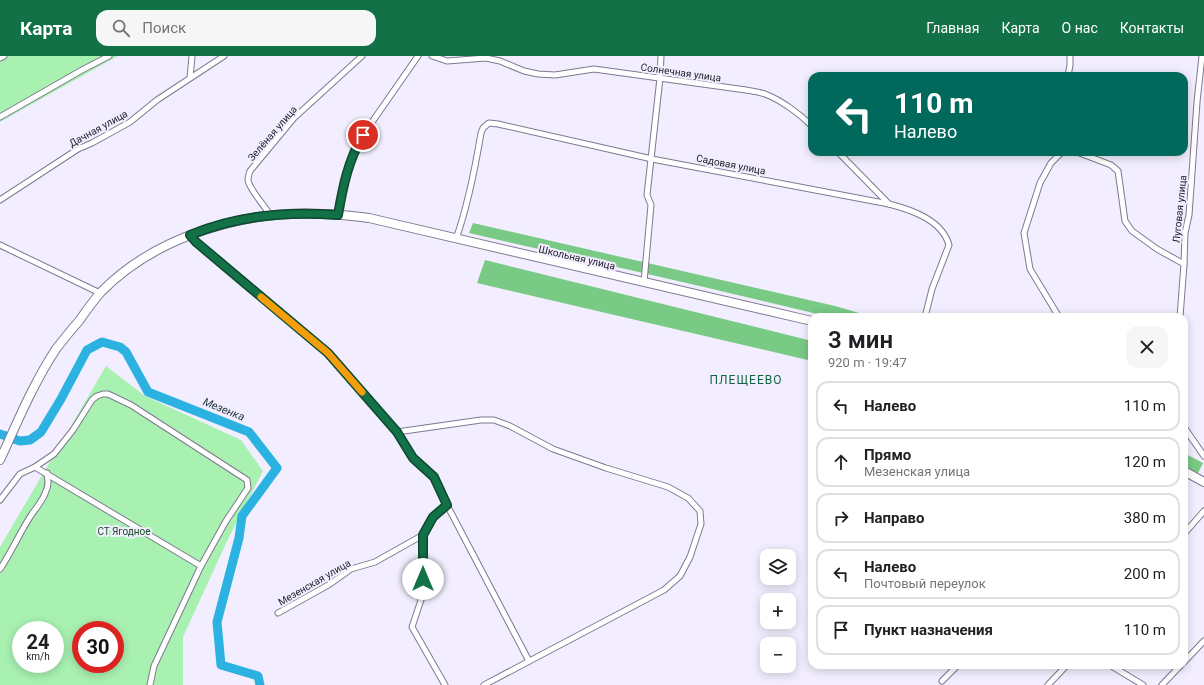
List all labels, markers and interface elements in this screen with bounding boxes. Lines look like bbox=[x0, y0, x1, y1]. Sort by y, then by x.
search box bbox=[96, 10, 376, 46]
text: Карта bbox=[20, 17, 72, 40]
icon: search bbox=[110, 17, 132, 39]
text: Поиск bbox=[142, 19, 186, 37]
text: Главная bbox=[926, 20, 979, 36]
text: Карта bbox=[1001, 20, 1040, 36]
text: О нас bbox=[1062, 20, 1098, 36]
text: Контакты bbox=[1120, 20, 1184, 36]
street label: Солнечная улица bbox=[640, 61, 722, 84]
text: 110 m bbox=[894, 87, 973, 120]
icon: left bbox=[828, 88, 880, 140]
street label: Зелёная улица bbox=[246, 104, 299, 163]
street label: Дачная улица bbox=[67, 108, 129, 149]
pin bbox=[346, 118, 380, 152]
text: Налево bbox=[894, 121, 957, 142]
icon: arrive bbox=[352, 124, 374, 146]
street label: Садовая улица bbox=[695, 152, 766, 177]
street label: Луговая улица bbox=[1170, 175, 1189, 244]
street label: Школьная улица bbox=[538, 243, 616, 272]
text: 3 мин bbox=[828, 326, 893, 354]
button: close bbox=[1126, 326, 1168, 368]
text: 920 m · 19:47 bbox=[828, 355, 907, 370]
district label: ПЛЕЩЕЕВО bbox=[710, 373, 782, 387]
water label: Мезенка bbox=[201, 395, 247, 424]
icon: left bbox=[830, 395, 852, 417]
text: Налево bbox=[864, 397, 916, 415]
text: 110 m bbox=[1124, 397, 1166, 415]
text: Прямо bbox=[864, 446, 911, 464]
icon: ahead bbox=[830, 451, 852, 473]
text: 120 m bbox=[1124, 453, 1166, 471]
text: Мезенская улица bbox=[864, 464, 970, 479]
icon: right bbox=[830, 507, 852, 529]
text: Направо bbox=[864, 509, 925, 527]
text: 380 m bbox=[1124, 509, 1166, 527]
park label: СТ Ягодное bbox=[97, 526, 151, 537]
map controls bbox=[760, 549, 796, 673]
button: layers bbox=[760, 549, 796, 585]
street label: Мезенская улица bbox=[276, 557, 352, 608]
position arrow bbox=[402, 558, 444, 600]
text: Налево bbox=[864, 558, 916, 576]
icon: left bbox=[830, 563, 852, 585]
text: 200 m bbox=[1124, 565, 1166, 583]
text: Почтовый переулок bbox=[864, 576, 986, 591]
button: + bbox=[760, 593, 796, 629]
icon: arrive bbox=[830, 619, 852, 641]
speed limit sign: 30 bbox=[72, 621, 124, 673]
text: Пункт назначения bbox=[864, 621, 993, 639]
text: 110 m bbox=[1124, 621, 1166, 639]
text: 24 bbox=[27, 630, 49, 654]
button: − bbox=[760, 637, 796, 673]
text: km/h bbox=[26, 651, 50, 662]

